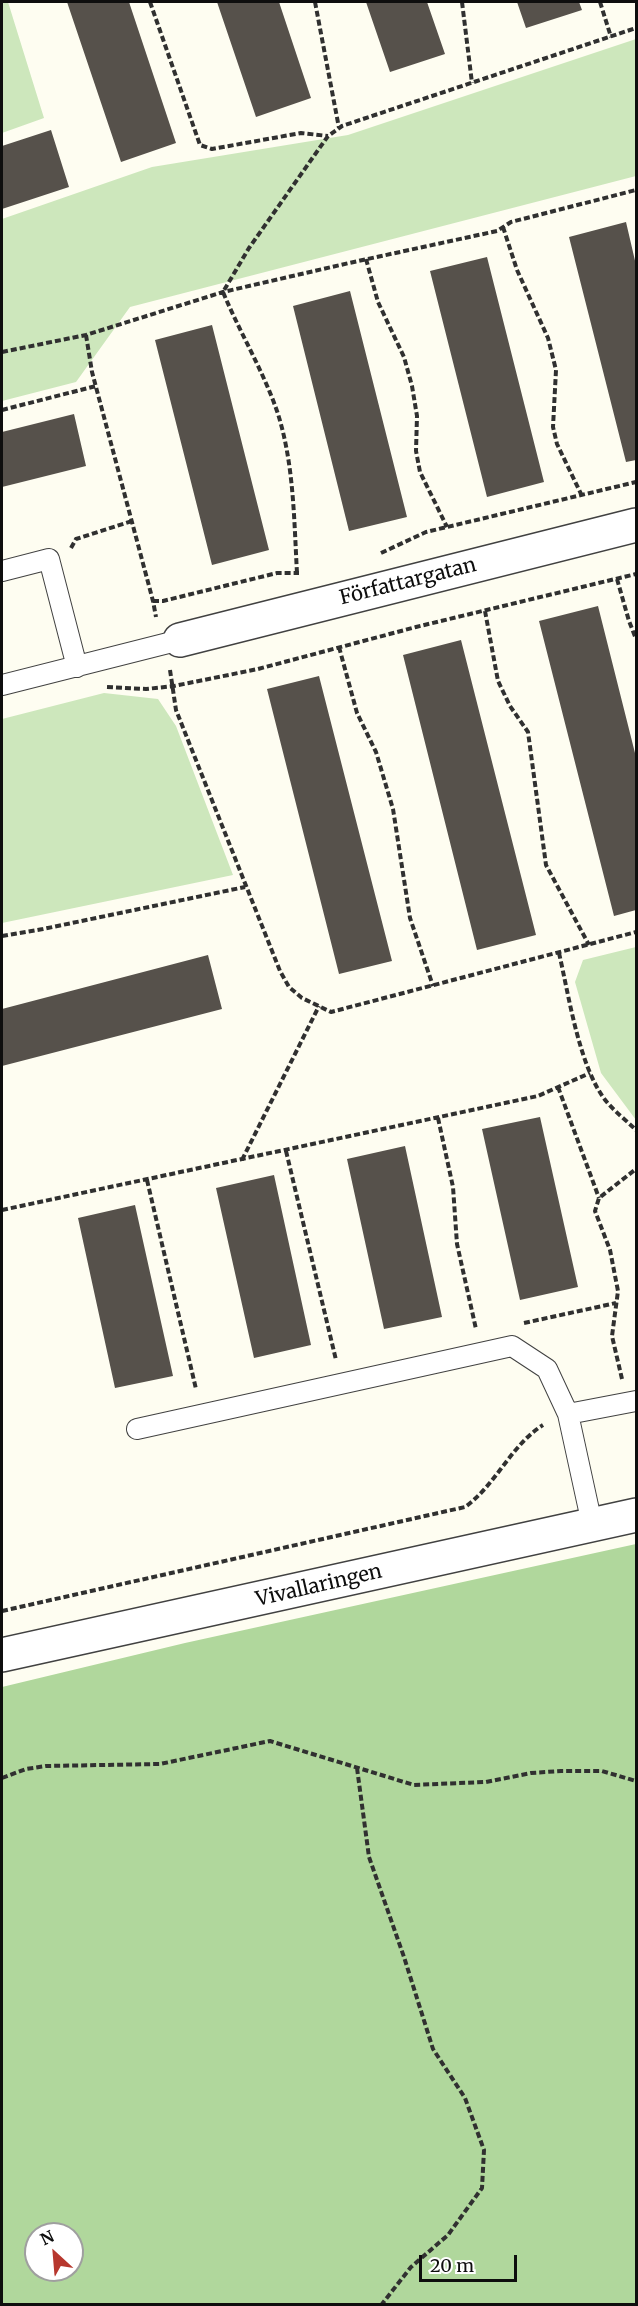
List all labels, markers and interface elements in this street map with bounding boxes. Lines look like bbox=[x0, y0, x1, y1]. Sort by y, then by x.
street label: Författargatan bbox=[337, 553, 479, 611]
street label: Vivallaringen bbox=[254, 1560, 384, 1612]
north arrow bbox=[24, 2222, 84, 2282]
text: N bbox=[37, 2226, 57, 2249]
scale bar bbox=[422, 2243, 520, 2281]
text: 20 m bbox=[430, 2254, 474, 2277]

